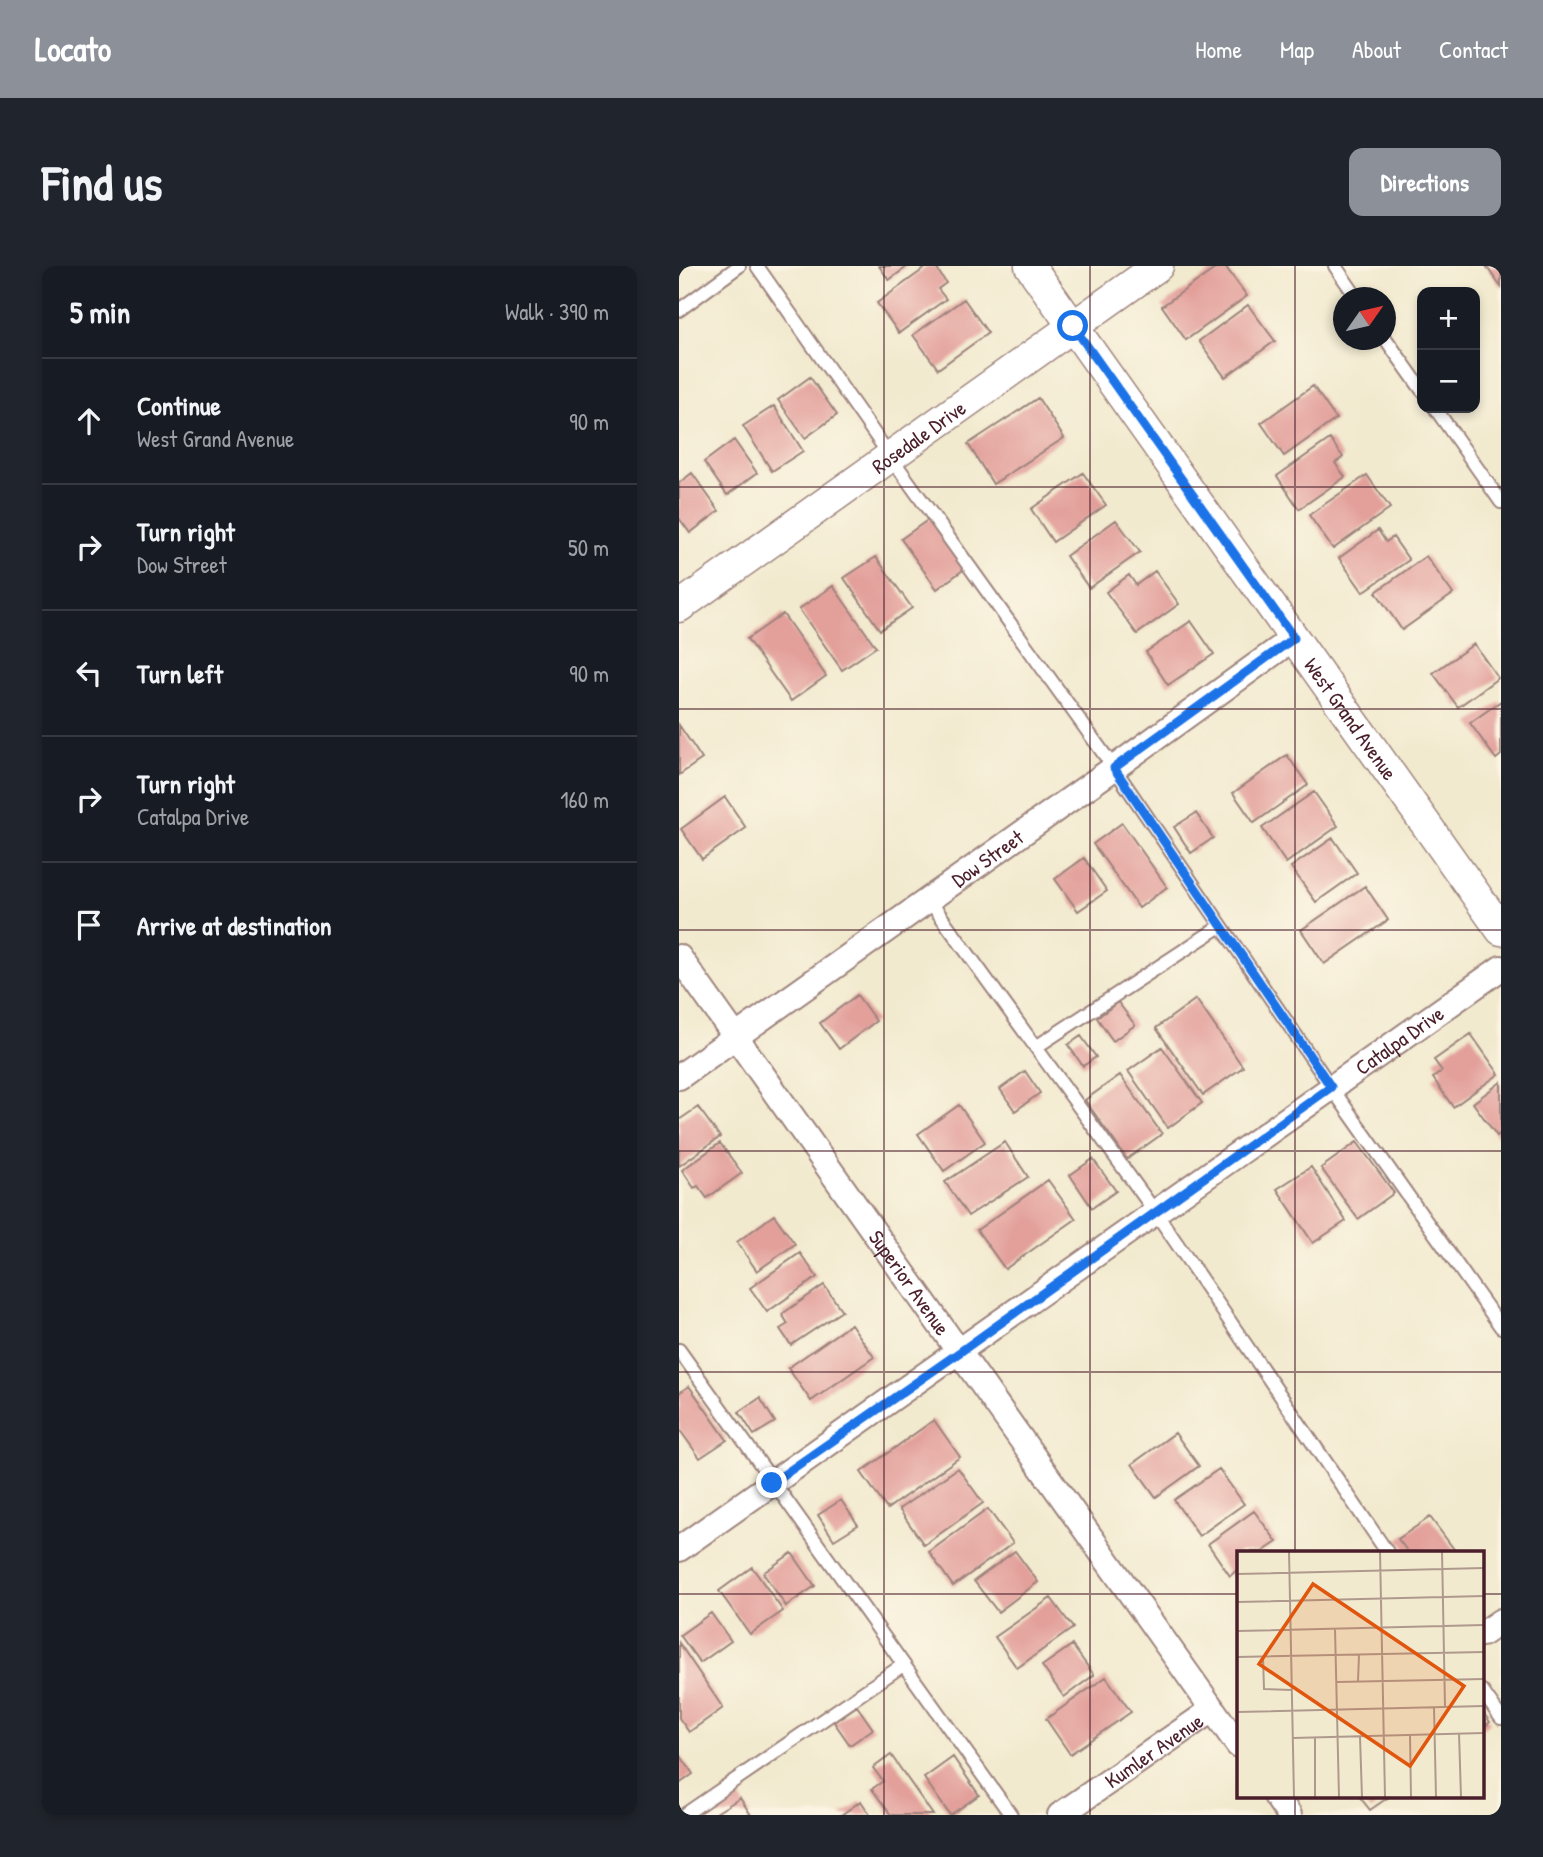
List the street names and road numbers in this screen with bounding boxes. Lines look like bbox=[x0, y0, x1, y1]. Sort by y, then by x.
street label: Rosedale Drive bbox=[866, 393, 971, 480]
street label: West Grand Avenue bbox=[1298, 652, 1405, 786]
street label: Dow Street bbox=[945, 822, 1030, 894]
street label: Catalpa Drive bbox=[1349, 999, 1449, 1081]
street label: Superior Avenue bbox=[862, 1224, 957, 1341]
street label: Kumler Avenue bbox=[1099, 1706, 1209, 1794]

